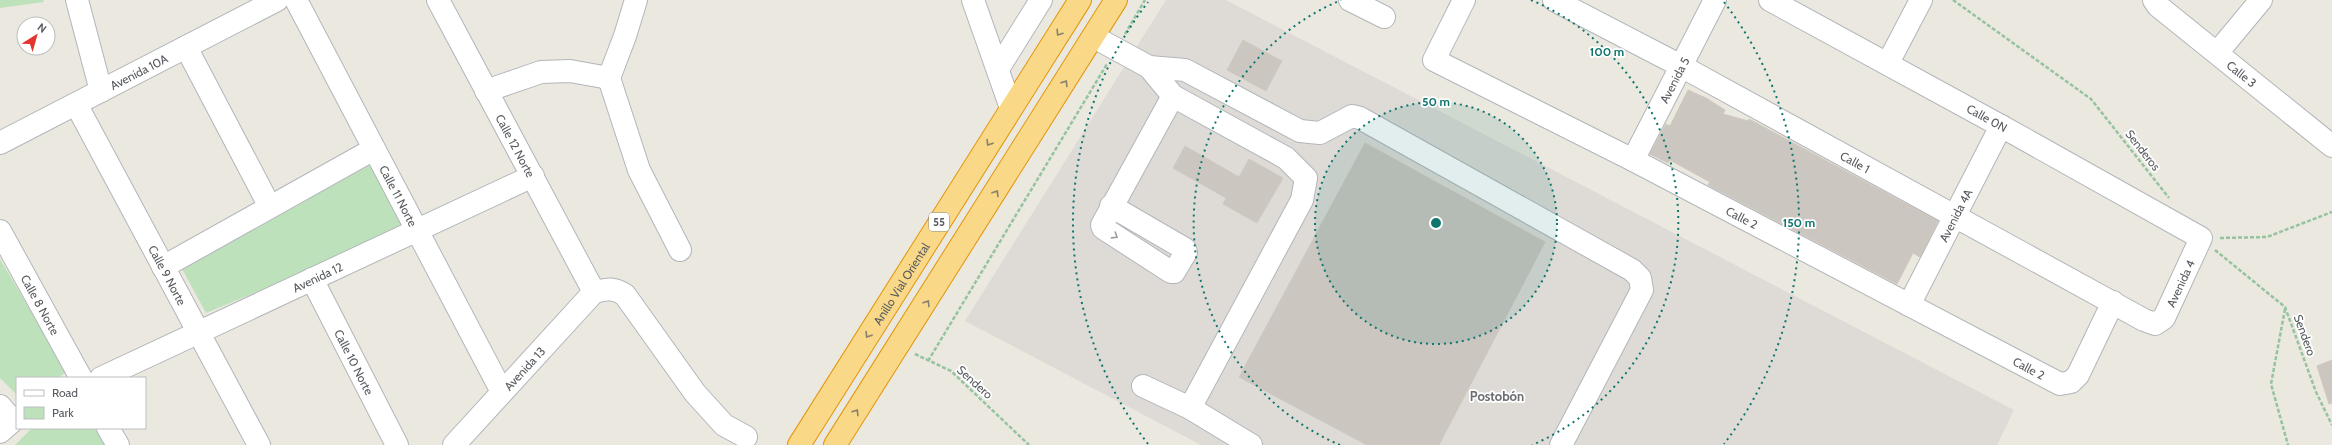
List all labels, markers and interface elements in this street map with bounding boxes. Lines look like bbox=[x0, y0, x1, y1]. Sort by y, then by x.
north arrow bbox=[16, 16, 56, 56]
text: N bbox=[35, 20, 49, 36]
one-way arrow bbox=[1056, 29, 1064, 36]
text: 100 m bbox=[1590, 44, 1624, 59]
street label: Avenida 10A bbox=[107, 50, 171, 93]
street label: Avenida 5 bbox=[1656, 54, 1692, 106]
street label: Calle 3 bbox=[2224, 57, 2260, 90]
one-way arrow bbox=[1061, 80, 1068, 87]
text: 50 m bbox=[1422, 94, 1450, 109]
street label: Calle 0N bbox=[1964, 101, 2010, 135]
street label: Calle 12 Norte bbox=[493, 111, 539, 180]
street label: Senderos bbox=[2122, 127, 2164, 174]
one-way arrow bbox=[987, 139, 994, 146]
street label: Calle 1 bbox=[1838, 147, 1873, 176]
street label: Calle 11 Norte bbox=[377, 162, 421, 229]
street label: Avenida 4A bbox=[1935, 186, 1975, 244]
one-way arrow bbox=[991, 190, 999, 197]
street label: Calle 2 bbox=[1724, 203, 1761, 232]
road number: 55 bbox=[929, 213, 949, 231]
text: 150 m bbox=[1783, 215, 1815, 230]
centre of rings bbox=[1429, 216, 1443, 230]
one-way arrow bbox=[1111, 232, 1118, 239]
street label: Anillo Vial Oriental bbox=[869, 240, 933, 327]
street label: Calle 9 Norte bbox=[146, 242, 190, 308]
street label: Avenida 4 bbox=[2163, 257, 2197, 309]
street label: Avenida 12 bbox=[290, 259, 345, 295]
street label: Calle 8 Norte bbox=[18, 272, 63, 337]
one-way arrow bbox=[922, 300, 929, 307]
street label: Sendero bbox=[2291, 312, 2320, 358]
street label: Calle 10 Norte bbox=[331, 327, 377, 397]
one-way arrow bbox=[865, 331, 872, 338]
street label: Avenida 13 bbox=[501, 343, 548, 393]
street label: Calle 2 bbox=[2011, 353, 2048, 382]
street label: Sendero bbox=[954, 362, 996, 402]
legend bbox=[16, 377, 146, 429]
text: Road bbox=[52, 385, 78, 400]
district label: Postobón bbox=[1470, 388, 1524, 404]
text: Park bbox=[52, 405, 74, 420]
one-way arrow bbox=[852, 409, 859, 416]

